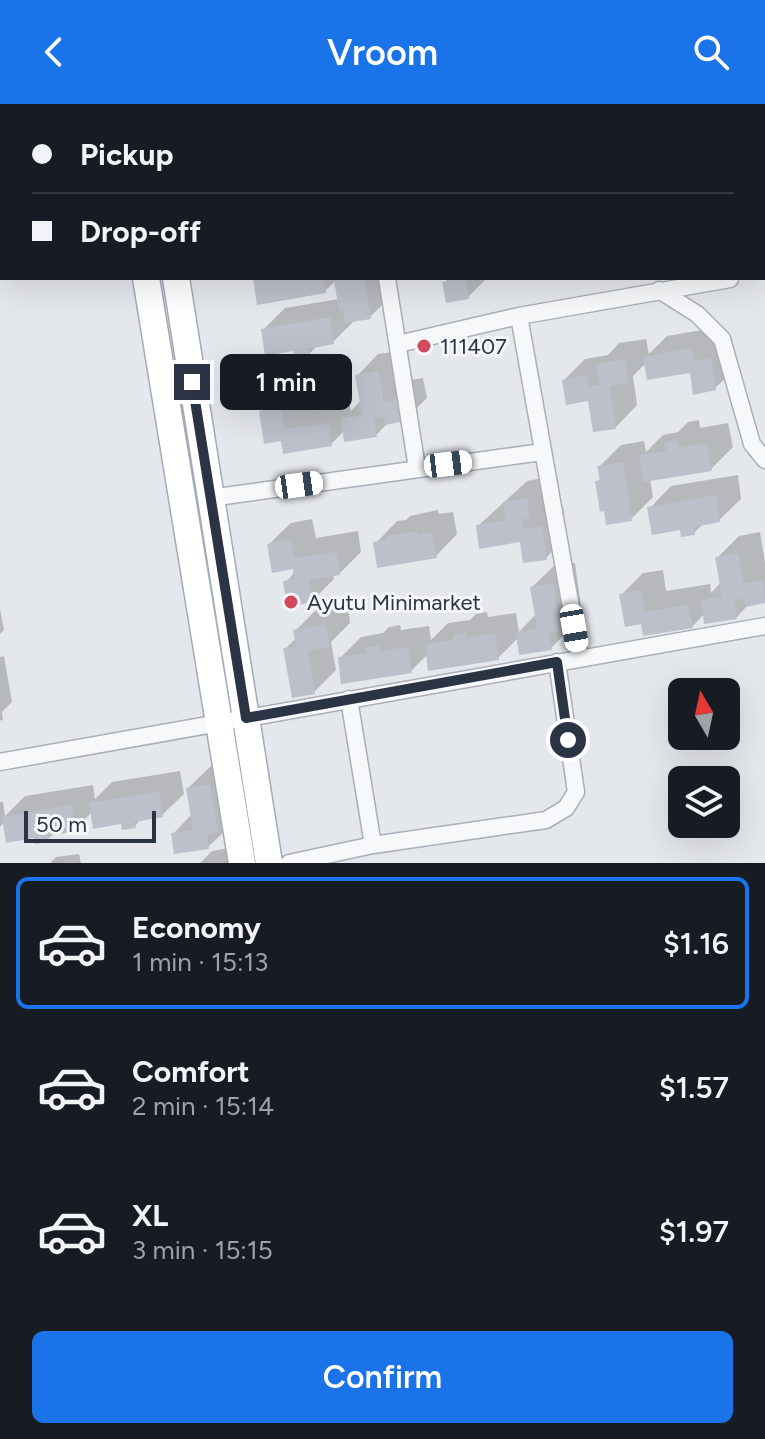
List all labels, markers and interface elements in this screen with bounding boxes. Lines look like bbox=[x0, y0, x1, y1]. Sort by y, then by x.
icon: back bbox=[32, 30, 76, 74]
icon: search bbox=[689, 30, 733, 74]
text: Vroom bbox=[327, 31, 438, 74]
text: Pickup bbox=[80, 136, 174, 173]
text: Drop-off bbox=[80, 213, 201, 250]
place label: 111407 bbox=[440, 333, 507, 360]
marker: 111407 bbox=[415, 337, 433, 355]
callout: 1 min bbox=[220, 354, 352, 410]
route end bbox=[174, 364, 210, 400]
text: 1 min bbox=[256, 366, 316, 398]
car bbox=[423, 449, 473, 479]
car bbox=[274, 470, 324, 500]
place label: Ayutu Minimarket bbox=[307, 589, 481, 616]
marker: Ayutu Minimarket bbox=[282, 593, 300, 611]
car bbox=[558, 602, 590, 654]
north arrow bbox=[668, 678, 740, 750]
map controls bbox=[668, 678, 740, 838]
route start bbox=[550, 722, 586, 758]
button: layers bbox=[668, 766, 740, 838]
scale bar bbox=[24, 807, 156, 843]
text: 50 m bbox=[36, 811, 87, 838]
icon: car bbox=[36, 907, 108, 979]
text: Economy bbox=[132, 909, 261, 946]
text: $1.16 bbox=[663, 925, 729, 962]
text: 1 min · 15:13 bbox=[132, 946, 268, 978]
icon: car bbox=[36, 1051, 108, 1123]
text: Comfort bbox=[132, 1053, 250, 1090]
text: $1.57 bbox=[659, 1069, 729, 1106]
text: 2 min · 15:14 bbox=[132, 1090, 274, 1122]
icon: car bbox=[36, 1195, 108, 1267]
text: XL bbox=[132, 1197, 168, 1234]
text: $1.97 bbox=[659, 1213, 729, 1250]
text: 3 min · 15:15 bbox=[132, 1234, 273, 1266]
button: Confirm bbox=[32, 1331, 733, 1423]

